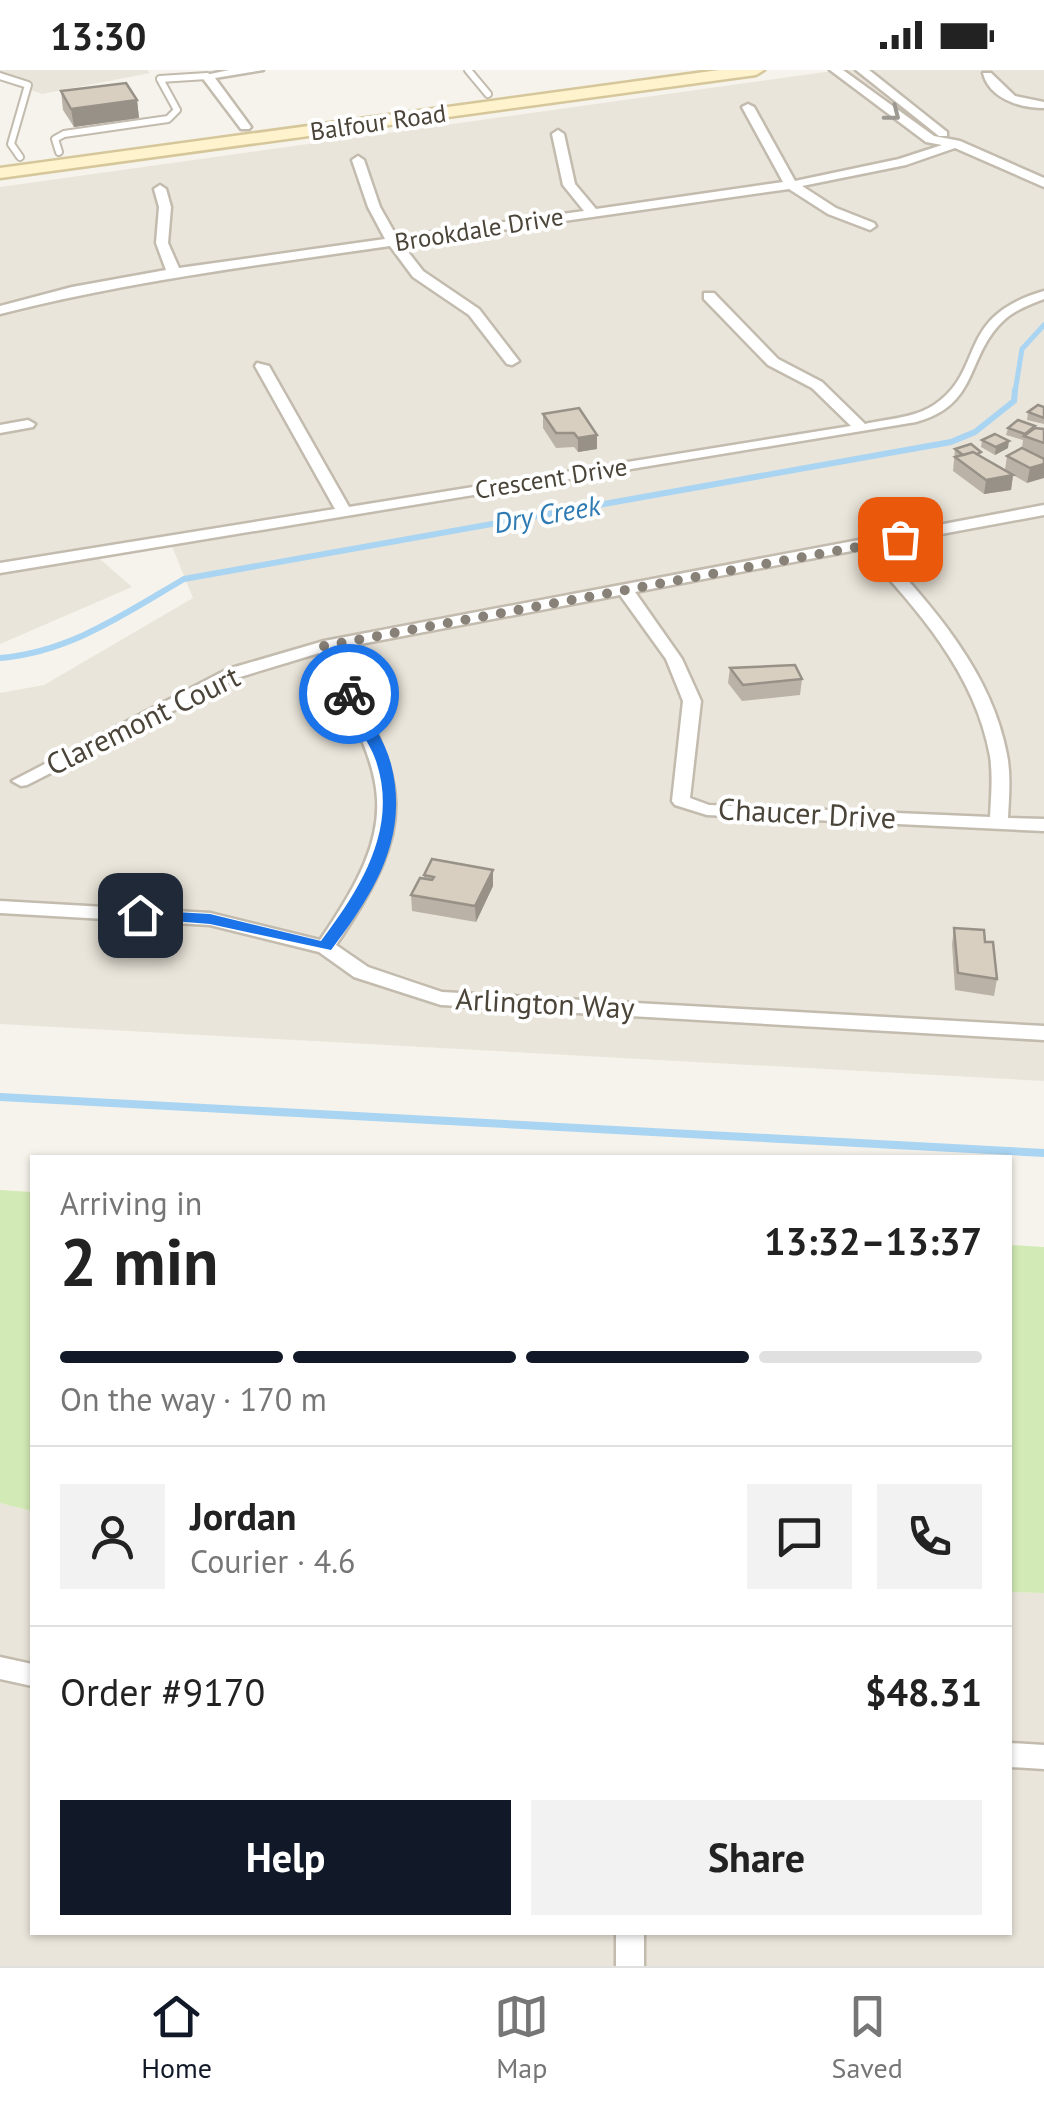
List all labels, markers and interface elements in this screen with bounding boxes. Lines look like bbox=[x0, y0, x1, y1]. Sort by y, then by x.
text: 13:30 bbox=[50, 11, 146, 60]
street label: Balfour Road bbox=[308, 97, 448, 147]
one-way arrow bbox=[882, 102, 900, 120]
street label: Brookdale Drive bbox=[392, 200, 566, 258]
street label: Crescent Drive bbox=[473, 450, 629, 506]
water label: Dry Creek bbox=[491, 486, 605, 541]
pin bbox=[858, 497, 943, 582]
icon: bag bbox=[873, 512, 928, 567]
courier bbox=[299, 644, 399, 744]
street label: Claremont Court bbox=[39, 656, 246, 783]
icon: bike bbox=[322, 667, 377, 722]
street label: Chaucer Drive bbox=[717, 788, 897, 837]
pin bbox=[98, 873, 183, 958]
icon: home bbox=[113, 888, 168, 943]
street label: Arlington Way bbox=[455, 978, 636, 1027]
text: Arriving in bbox=[60, 1182, 202, 1224]
text: 13:32–13:37 bbox=[764, 1216, 982, 1265]
text: 2 min bbox=[60, 1219, 219, 1303]
text: On the way · 170 m bbox=[60, 1378, 327, 1420]
button: person bbox=[60, 1484, 165, 1589]
button: chat bbox=[747, 1484, 852, 1589]
button: phone bbox=[877, 1484, 982, 1589]
text: Jordan bbox=[190, 1491, 296, 1540]
text: Courier · 4.6 bbox=[190, 1540, 356, 1582]
text: Order #9170 bbox=[60, 1667, 265, 1716]
text: $48.31 bbox=[865, 1667, 982, 1716]
button: Help bbox=[60, 1800, 511, 1915]
button: Share bbox=[531, 1800, 982, 1915]
tab: Home bbox=[141, 1989, 212, 2086]
tab: Map bbox=[494, 1989, 549, 2086]
tab: Saved bbox=[832, 1989, 903, 2086]

